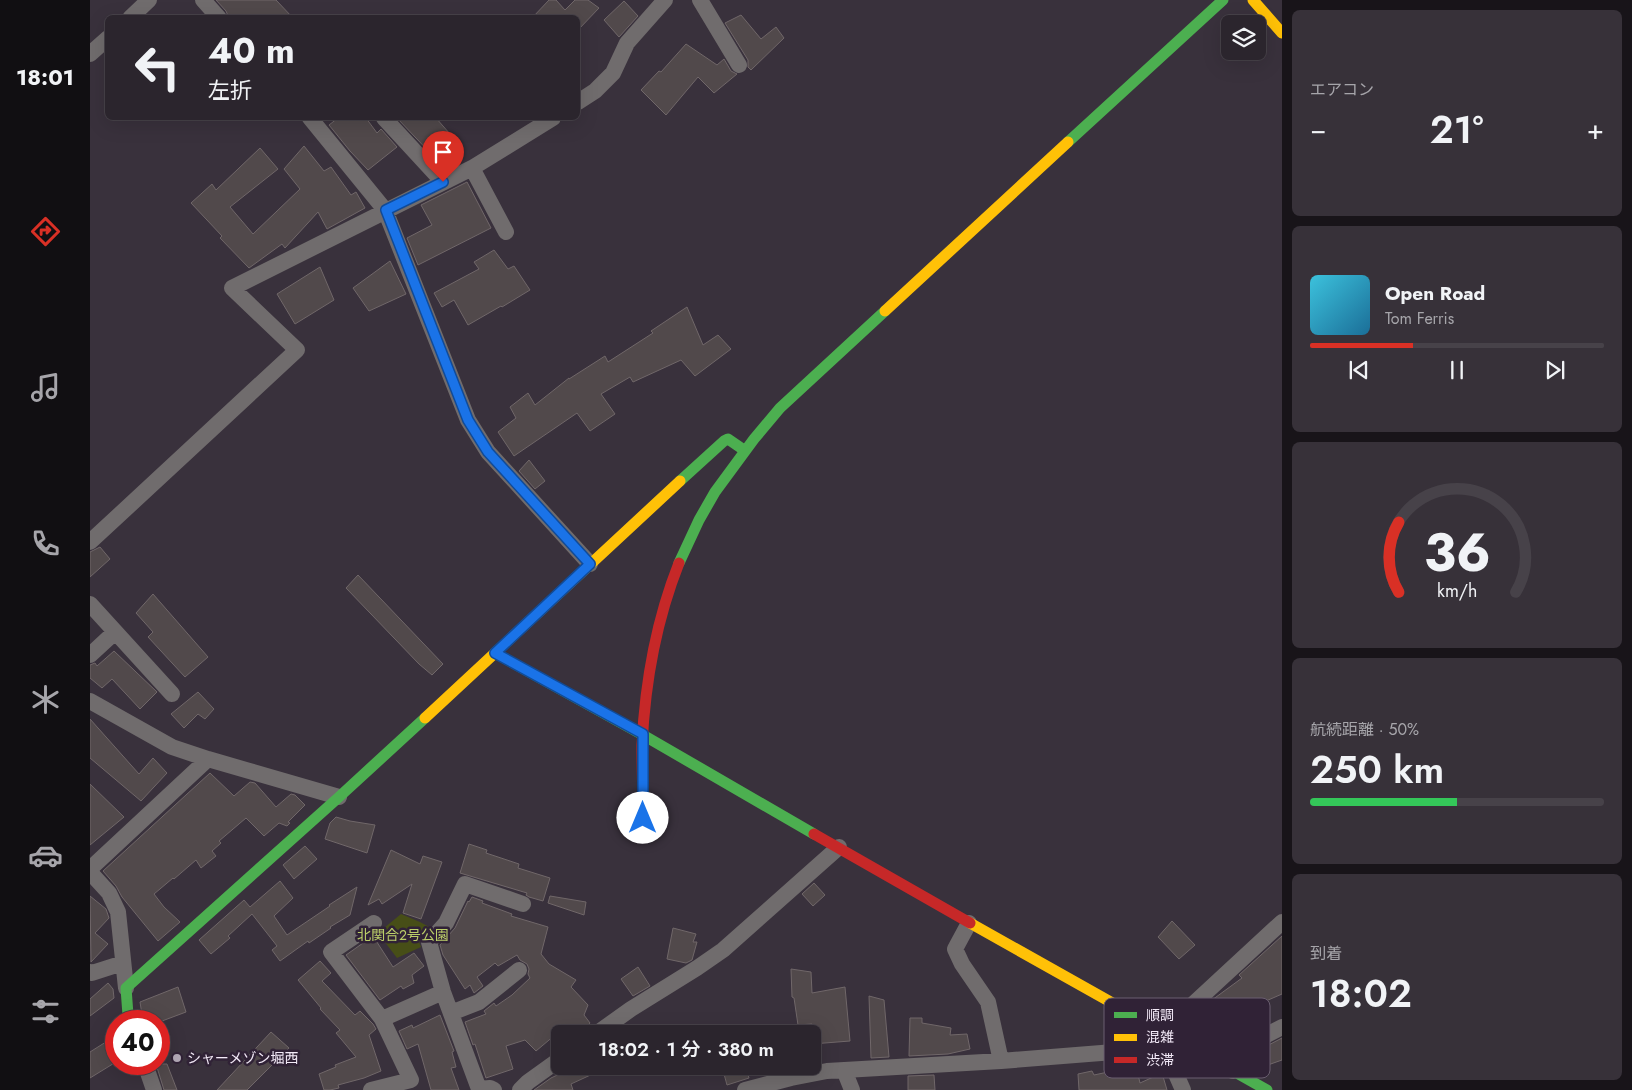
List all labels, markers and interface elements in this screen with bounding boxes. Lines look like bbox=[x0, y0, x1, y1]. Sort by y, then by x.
map controls bbox=[1221, 15, 1266, 60]
button: layers bbox=[1221, 15, 1266, 60]
text: 40 m bbox=[208, 26, 295, 76]
icon: left bbox=[125, 35, 190, 100]
text: 18:01 bbox=[16, 61, 74, 93]
text: 左折 bbox=[208, 74, 252, 106]
text: エアコン bbox=[1310, 78, 1374, 101]
text: 21° bbox=[1430, 102, 1483, 157]
text: − bbox=[1310, 109, 1327, 150]
text: + bbox=[1587, 109, 1604, 150]
pin bbox=[422, 131, 464, 182]
icon: arrive bbox=[429, 138, 457, 166]
icon: directions bbox=[28, 214, 63, 249]
text: Open Road bbox=[1385, 280, 1485, 307]
text: Tom Ferris bbox=[1385, 307, 1454, 330]
icon: previous bbox=[1345, 356, 1373, 384]
icon: pause bbox=[1443, 356, 1471, 384]
icon: next bbox=[1541, 356, 1569, 384]
icon: music bbox=[28, 370, 63, 405]
text: 36 bbox=[1423, 515, 1491, 591]
icon: phone bbox=[28, 526, 63, 561]
text: km/h bbox=[1437, 578, 1477, 604]
icon: climate bbox=[28, 682, 63, 717]
text: 航続距離 · 50% bbox=[1310, 718, 1419, 741]
text: 250 km bbox=[1310, 742, 1444, 797]
position arrow bbox=[616, 791, 668, 843]
icon: car bbox=[28, 838, 63, 873]
park label: 北関合2号公園 bbox=[357, 925, 449, 945]
text: 到着 bbox=[1310, 942, 1342, 965]
text: 18:02 bbox=[1310, 966, 1412, 1021]
icon: filters bbox=[28, 994, 63, 1029]
legend bbox=[1104, 998, 1270, 1078]
text: 順調 bbox=[1146, 1005, 1174, 1025]
speed limit sign: 40 bbox=[105, 1010, 170, 1075]
text: 混雑 bbox=[1146, 1027, 1174, 1047]
text: 18:02 · 1 分 · 380 m bbox=[598, 1036, 774, 1063]
place label: シャーメゾン堀西 bbox=[187, 1048, 298, 1068]
text: 渋滞 bbox=[1146, 1050, 1174, 1070]
marker: シャーメゾン堀西 bbox=[171, 1052, 183, 1064]

